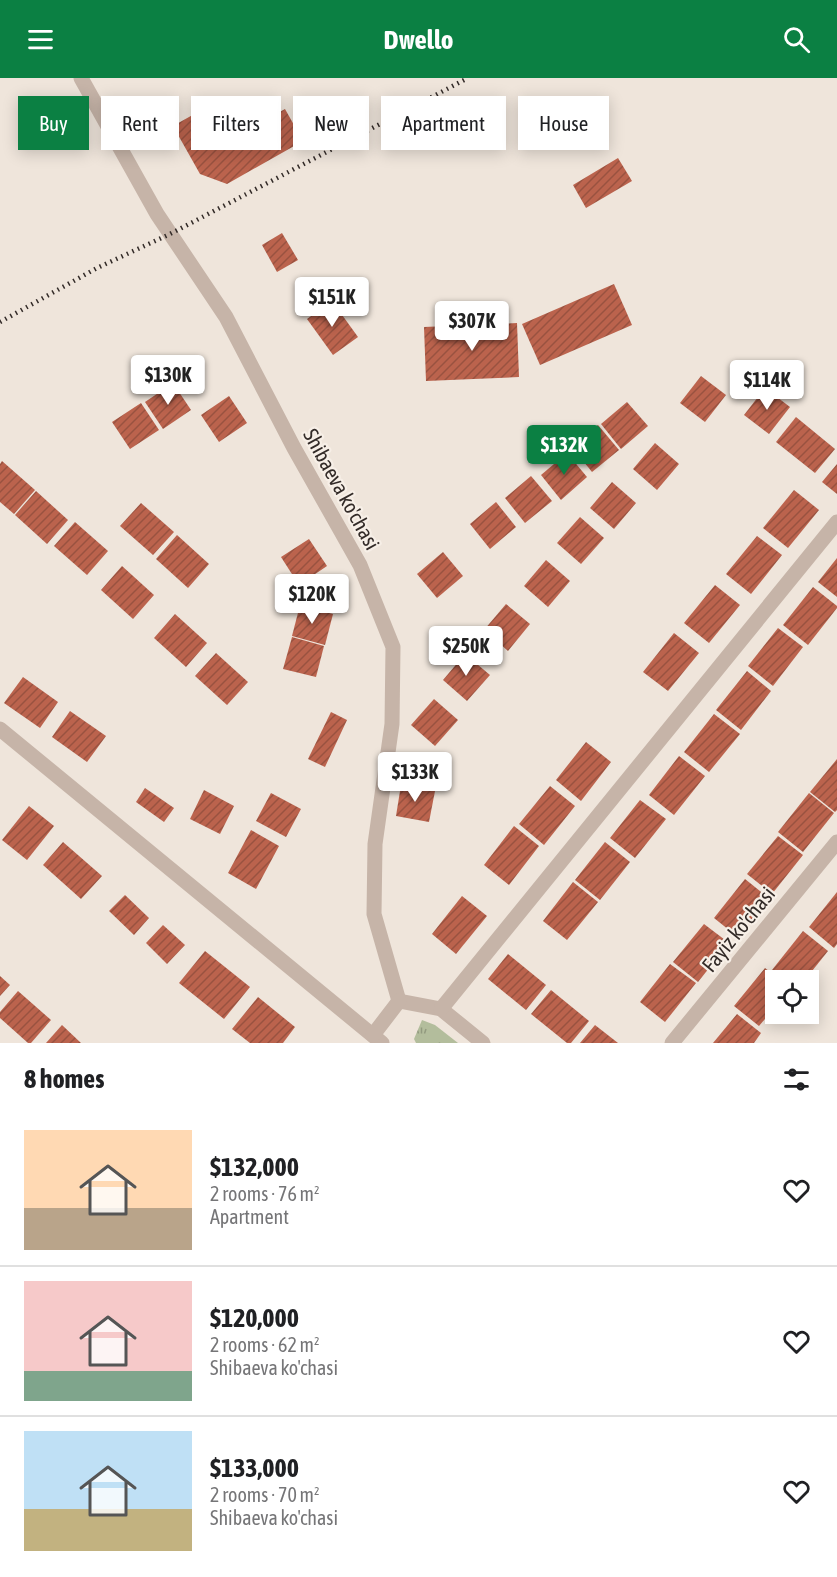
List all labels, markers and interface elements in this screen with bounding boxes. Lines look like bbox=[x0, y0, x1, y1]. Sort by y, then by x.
icon: menu bbox=[24, 23, 57, 56]
icon: search bbox=[780, 23, 813, 56]
text: Dwello bbox=[384, 24, 453, 55]
chip: Buy bbox=[18, 96, 89, 150]
chip: Rent bbox=[101, 96, 179, 150]
chip: Filters bbox=[191, 96, 281, 150]
chip: New bbox=[293, 96, 369, 150]
chip: Apartment bbox=[381, 96, 506, 150]
chip: House bbox=[518, 96, 609, 150]
pin: $151K bbox=[290, 277, 374, 328]
text: $151K bbox=[309, 285, 355, 308]
pin: $307K bbox=[430, 301, 514, 352]
text: $307K bbox=[449, 309, 495, 332]
pin: $130K bbox=[126, 355, 210, 406]
pin: $114K bbox=[725, 360, 809, 411]
text: $130K bbox=[145, 363, 191, 386]
text: $114K bbox=[744, 368, 790, 391]
street label: Shibaeva ko'chasi bbox=[299, 424, 385, 554]
pin: $132K bbox=[522, 425, 606, 476]
text: $132K bbox=[541, 433, 587, 456]
pin: $120K bbox=[270, 574, 354, 625]
text: $120K bbox=[289, 582, 335, 605]
pin: $250K bbox=[424, 626, 508, 677]
text: $250K bbox=[443, 634, 489, 657]
pin: $133K bbox=[373, 752, 457, 803]
text: $133K bbox=[392, 760, 438, 783]
street label: Fayiz ko'chasi bbox=[697, 882, 779, 976]
map controls bbox=[765, 970, 819, 1024]
button: locate bbox=[765, 970, 819, 1024]
icon: filters bbox=[780, 1063, 813, 1096]
text: 8 homes bbox=[24, 1064, 104, 1094]
text: $132,000 bbox=[210, 1152, 299, 1182]
icon: home bbox=[72, 1154, 144, 1226]
icon: heart bbox=[780, 1174, 813, 1207]
text: 2 rooms · 76 m² bbox=[210, 1182, 320, 1205]
text: Apartment bbox=[210, 1205, 289, 1228]
text: $120,000 bbox=[210, 1303, 299, 1333]
icon: home bbox=[72, 1305, 144, 1377]
icon: heart bbox=[780, 1325, 813, 1358]
text: 2 rooms · 62 m² bbox=[210, 1333, 320, 1356]
text: Shibaeva ko'chasi bbox=[210, 1356, 338, 1379]
text: $133,000 bbox=[210, 1453, 299, 1483]
icon: home bbox=[72, 1455, 144, 1527]
icon: heart bbox=[780, 1475, 813, 1508]
text: 2 rooms · 70 m² bbox=[210, 1483, 320, 1506]
text: Shibaeva ko'chasi bbox=[210, 1506, 338, 1529]

